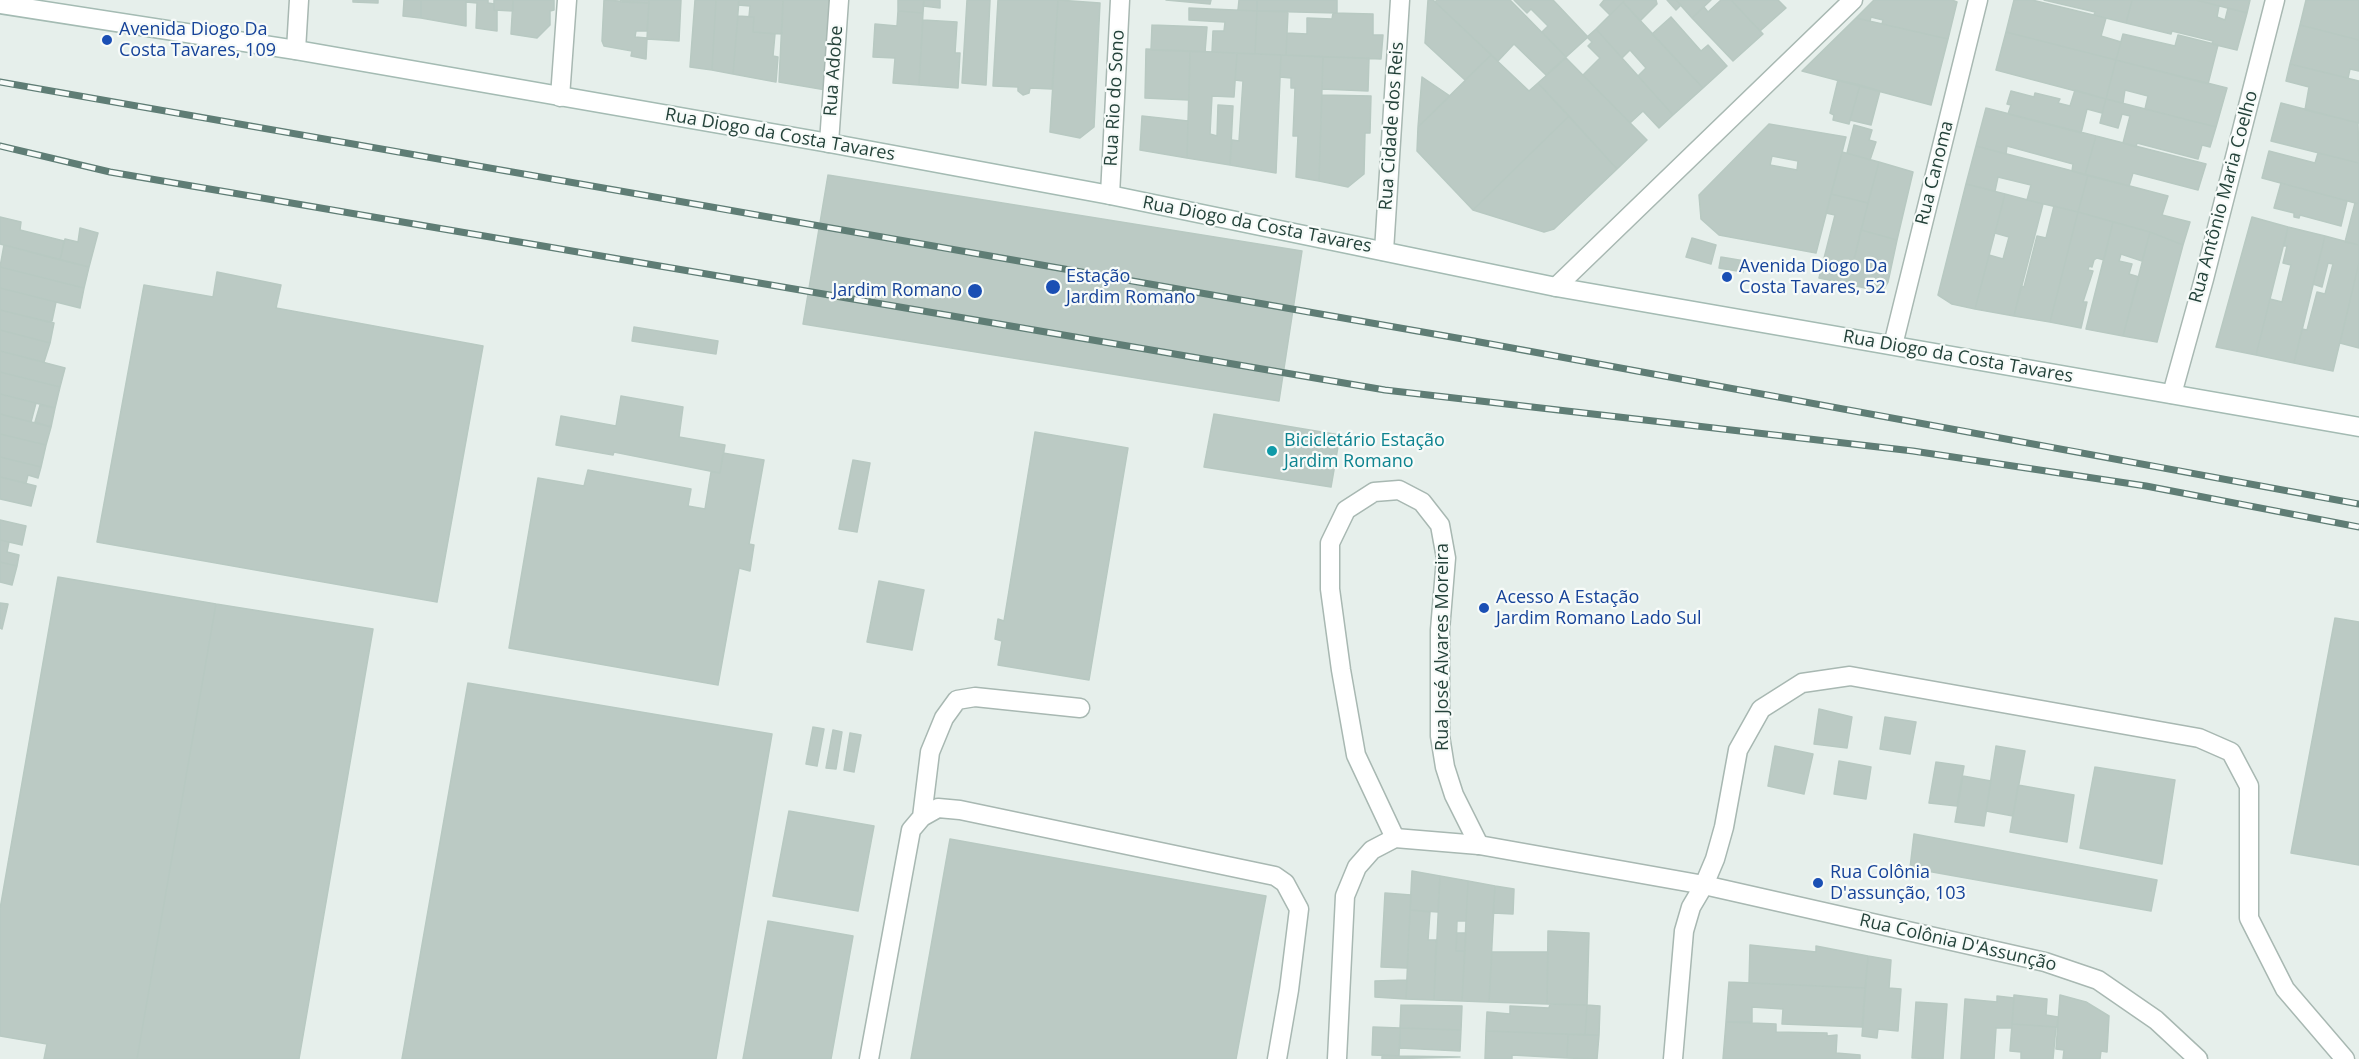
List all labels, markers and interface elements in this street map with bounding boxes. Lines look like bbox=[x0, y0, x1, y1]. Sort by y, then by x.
place label: Avenida Diogo Da Costa Tavares, 109 bbox=[119, 19, 276, 62]
street label: Rua Adobe bbox=[820, 25, 848, 117]
street label: Rua Rio do Sono bbox=[1101, 29, 1129, 167]
marker: Avenida Diogo Da Costa Tavares, 109 bbox=[100, 33, 114, 47]
street label: Rua Cidade dos Reis bbox=[1375, 41, 1409, 211]
street label: Rua Antônio Maria Coelho bbox=[2185, 88, 2263, 306]
street label: Rua Diogo da Costa Tavares bbox=[663, 104, 897, 166]
street label: Rua Canoma bbox=[1912, 119, 1958, 227]
street label: Rua Diogo da Costa Tavares bbox=[1141, 192, 1373, 258]
place label: Avenida Diogo Da Costa Tavares, 52 bbox=[1739, 256, 1888, 298]
place label: Estação Jardim Romano bbox=[1066, 266, 1196, 308]
marker: Avenida Diogo Da Costa Tavares, 52 bbox=[1720, 270, 1734, 284]
marker: Estação Jardim Romano bbox=[1044, 278, 1062, 296]
place label: Jardim Romano bbox=[832, 280, 962, 302]
marker: Jardim Romano bbox=[966, 282, 984, 300]
street label: Rua Diogo da Costa Tavares bbox=[1841, 326, 2075, 388]
place label: Bicicletário Estação Jardim Romano bbox=[1284, 430, 1445, 472]
marker: Bicicletário Estação Jardim Romano bbox=[1265, 444, 1279, 458]
street label: Rua José Alvares Moreira bbox=[1432, 543, 1454, 751]
place label: Acesso A Estação Jardim Romano Lado Sul bbox=[1496, 587, 1702, 630]
marker: Acesso A Estação Jardim Romano Lado Sul bbox=[1477, 601, 1491, 615]
place label: Rua Colônia D'assunção, 103 bbox=[1830, 862, 1966, 904]
marker: Rua Colônia D'assunção, 103 bbox=[1811, 876, 1825, 890]
street label: Rua Colônia D'Assunção bbox=[1857, 910, 2059, 976]

